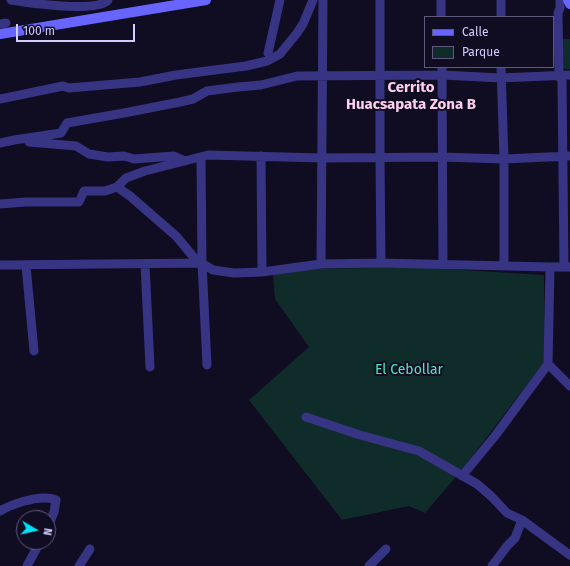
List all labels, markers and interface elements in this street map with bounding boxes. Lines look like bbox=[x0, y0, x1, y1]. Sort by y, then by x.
scale bar bbox=[18, 16, 137, 42]
legend bbox=[424, 16, 554, 68]
text: 100 m bbox=[23, 24, 55, 38]
text: Calle bbox=[462, 25, 489, 39]
text: Parque bbox=[462, 45, 500, 59]
district label: Cerrito Huacsapata Zona B bbox=[346, 79, 476, 114]
park label: El Cebollar bbox=[375, 362, 443, 378]
north arrow bbox=[16, 510, 56, 550]
text: N bbox=[40, 527, 54, 536]

